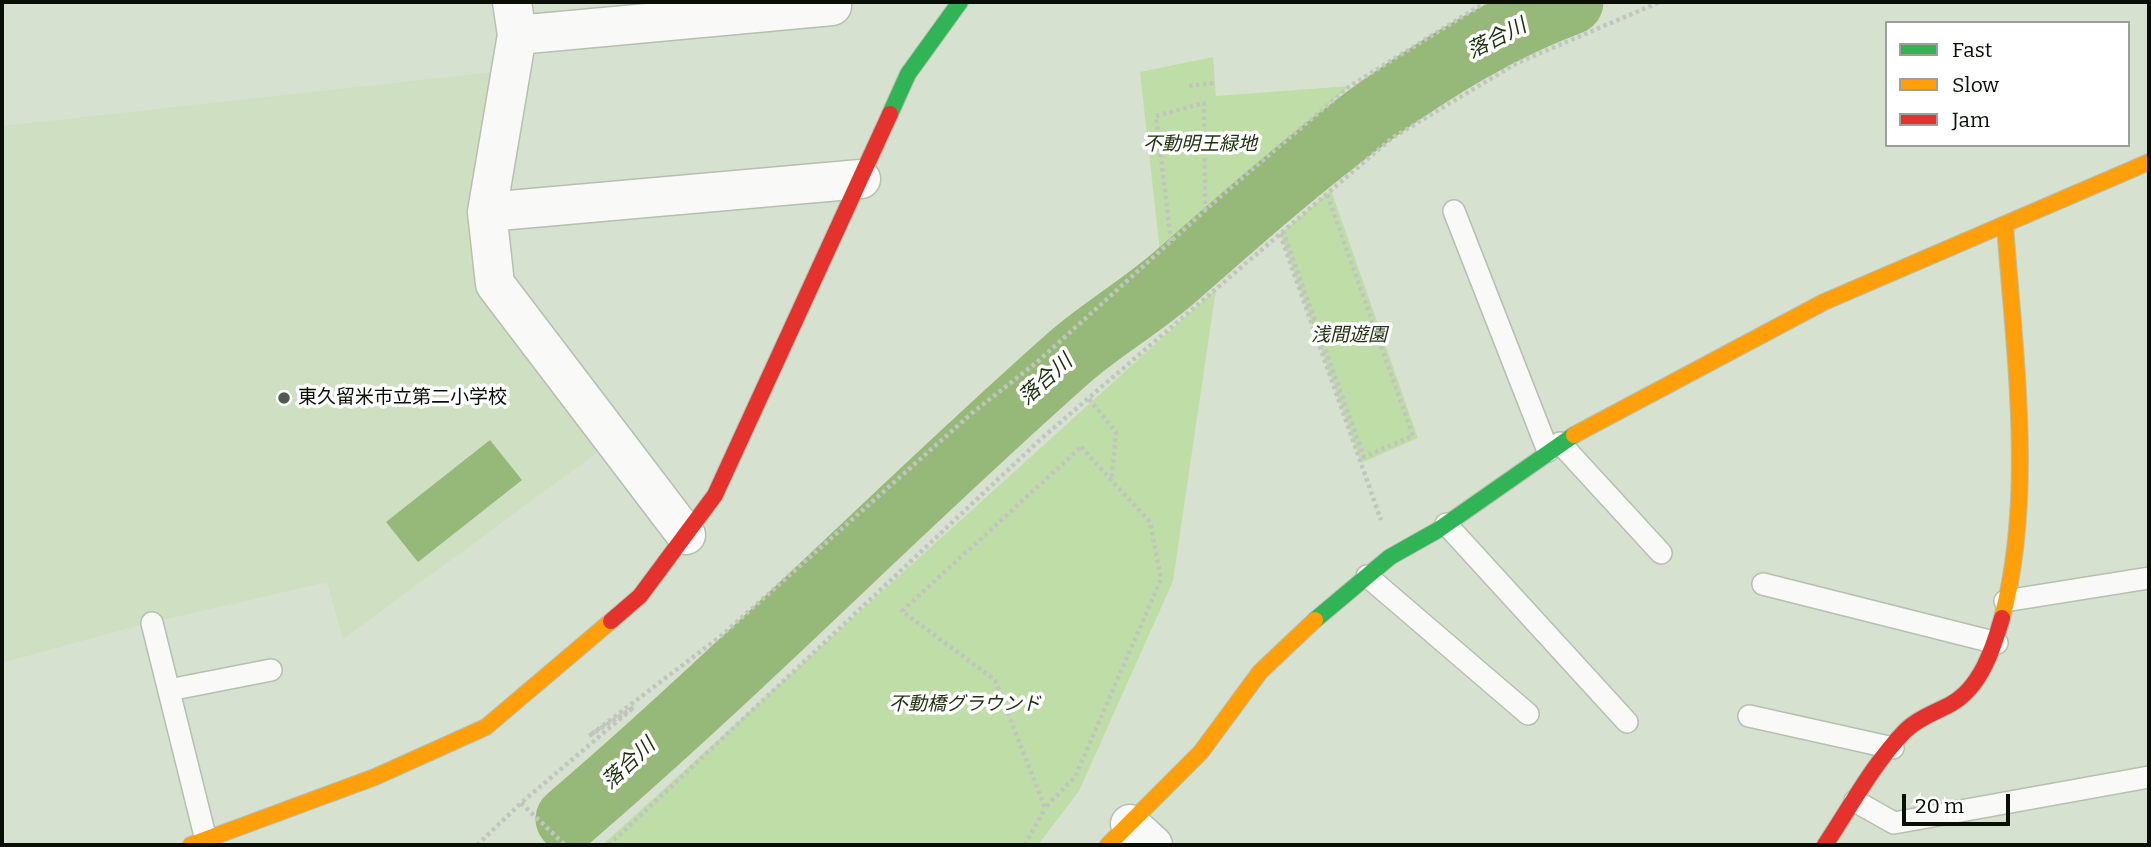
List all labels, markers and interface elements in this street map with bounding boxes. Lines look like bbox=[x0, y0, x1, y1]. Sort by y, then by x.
water label: 落合川 bbox=[1463, 13, 1531, 65]
legend bbox=[1885, 21, 2130, 147]
text: Fast bbox=[1952, 37, 1992, 63]
text: Slow bbox=[1952, 72, 1999, 98]
text: Jam bbox=[1952, 107, 1990, 133]
park label: 不動明王緑地 bbox=[1143, 134, 1257, 156]
park label: 浅間遊園 bbox=[1311, 325, 1387, 347]
water label: 落合川 bbox=[1014, 350, 1078, 410]
place label: 東久留米市立第二小学校 bbox=[298, 387, 507, 409]
marker: 東久留米市立第二小学校 bbox=[276, 390, 292, 406]
park label: 不動橋グラウンド bbox=[889, 694, 1041, 716]
water label: 落合川 bbox=[597, 733, 661, 795]
scale bar bbox=[1906, 780, 2014, 824]
text: 20 m bbox=[1915, 793, 1964, 819]

